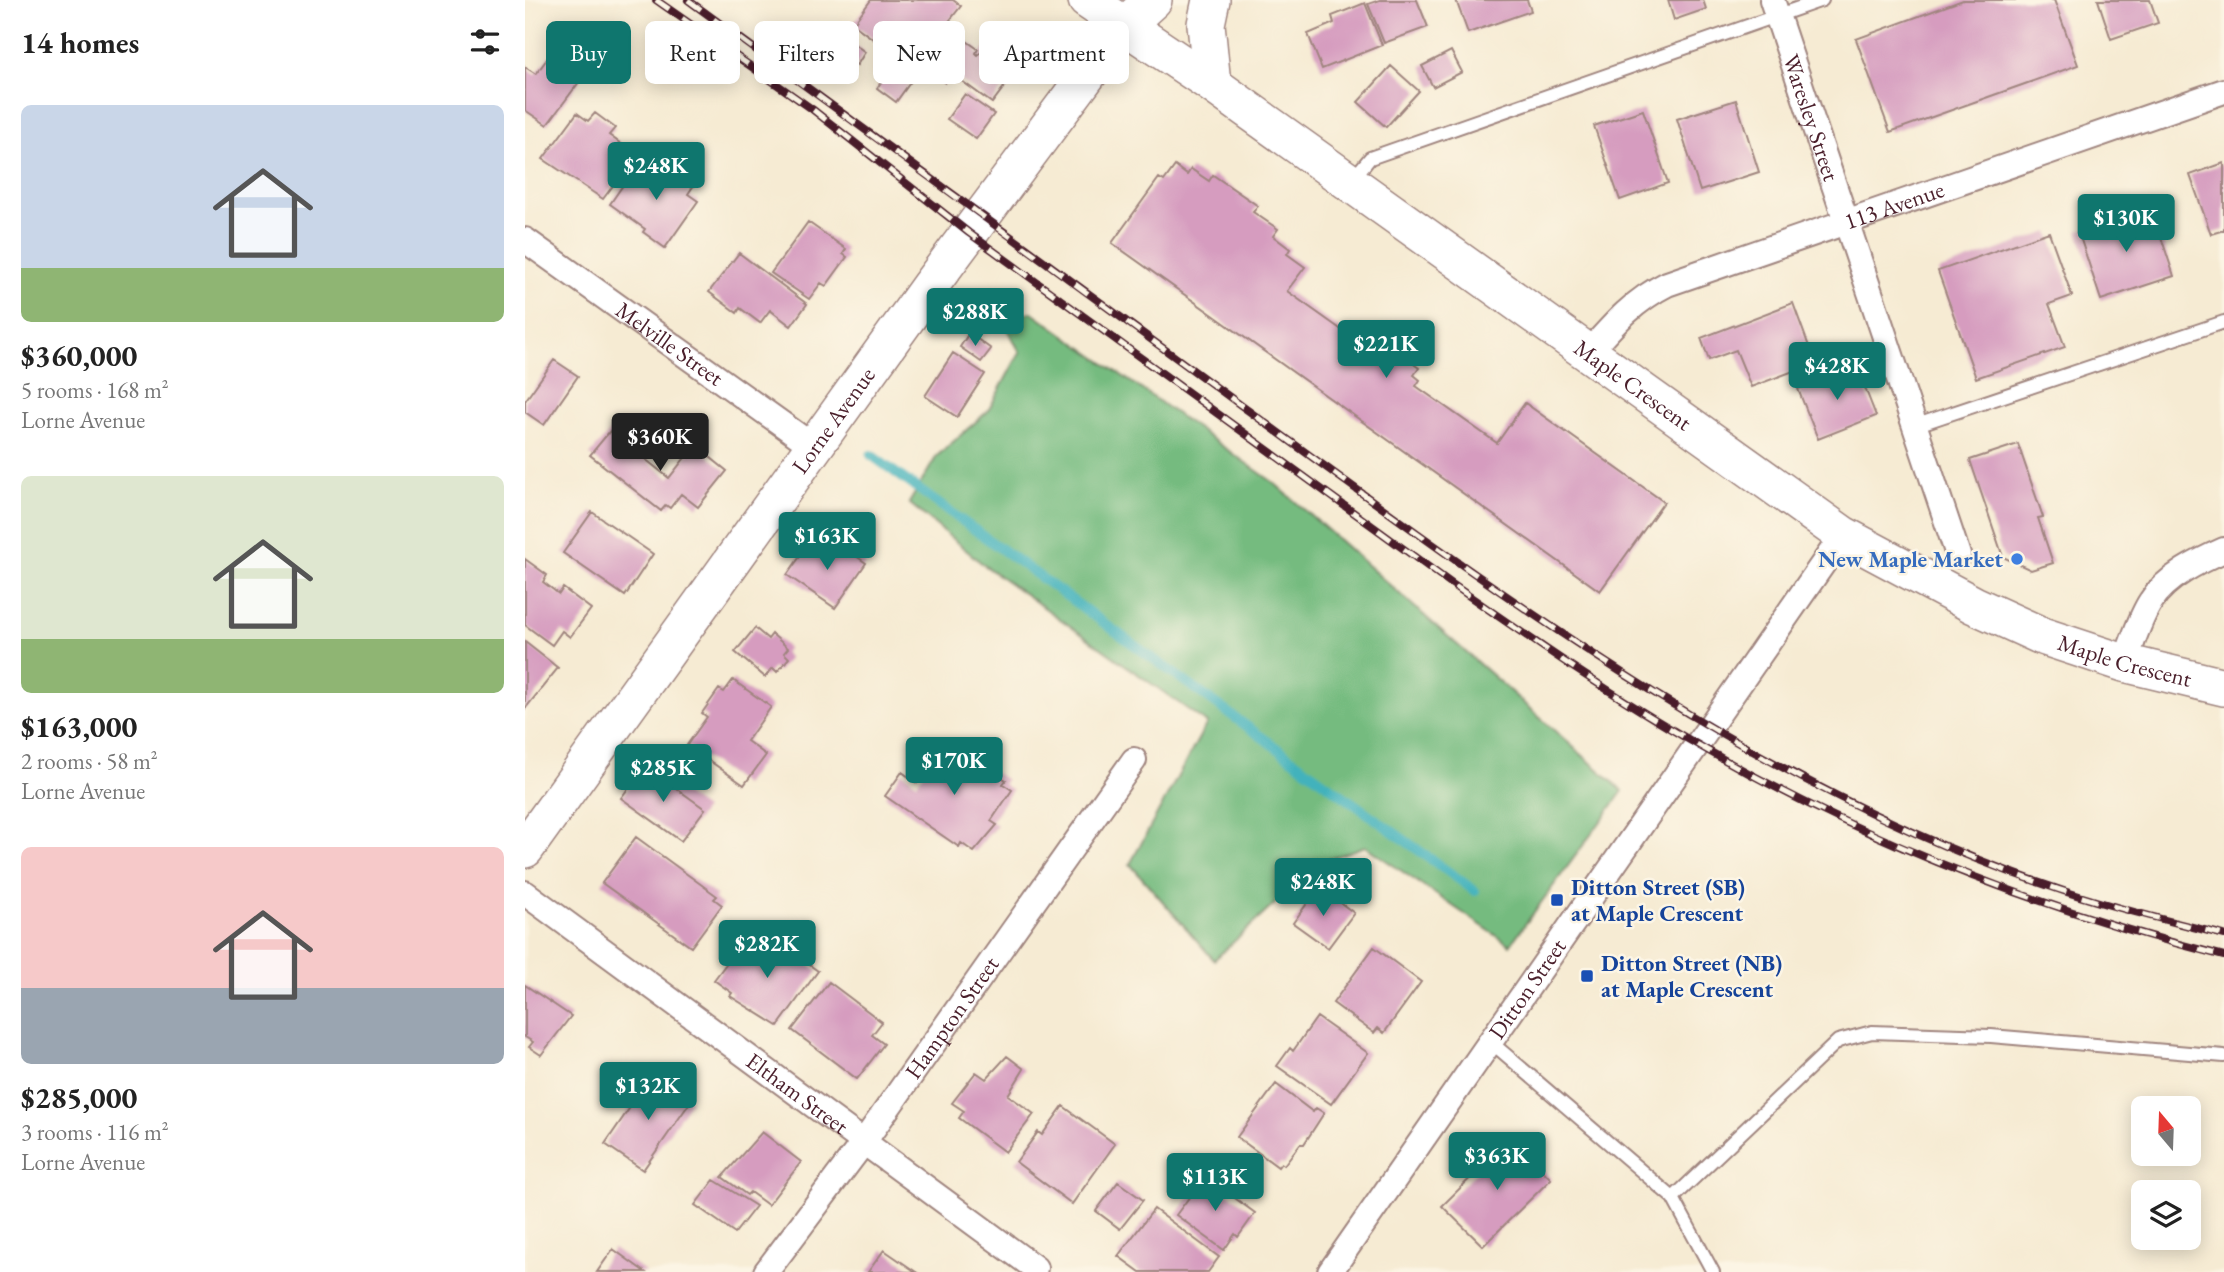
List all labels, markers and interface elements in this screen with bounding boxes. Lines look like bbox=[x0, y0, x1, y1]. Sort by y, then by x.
chip: Buy bbox=[546, 21, 631, 84]
chip: Rent bbox=[645, 21, 740, 84]
chip: Filters bbox=[754, 21, 859, 84]
chip: New bbox=[873, 21, 965, 84]
chip: Apartment bbox=[979, 21, 1129, 84]
text: 14 homes bbox=[21, 23, 139, 62]
icon: filters bbox=[466, 23, 504, 61]
street label: Waresley Street bbox=[1776, 50, 1847, 186]
pin: $248K bbox=[607, 142, 705, 202]
icon: home bbox=[200, 150, 326, 276]
text: $248K bbox=[624, 150, 688, 180]
street label: 113 Avenue bbox=[1840, 174, 1948, 236]
pin: $130K bbox=[2077, 194, 2175, 254]
text: $130K bbox=[2094, 202, 2158, 232]
pin: $288K bbox=[926, 288, 1024, 348]
street label: Melville Street bbox=[610, 295, 730, 393]
text: $288K bbox=[943, 296, 1007, 326]
pin: $221K bbox=[1337, 320, 1435, 380]
text: $221K bbox=[1354, 328, 1418, 358]
street label: Maple Crescent bbox=[1568, 333, 1698, 438]
text: $360,000 bbox=[21, 336, 137, 375]
pin: $428K bbox=[1788, 342, 1886, 402]
text: $428K bbox=[1805, 350, 1869, 380]
street label: Lorne Avenue bbox=[785, 361, 882, 480]
text: 5 rooms · 168 m² bbox=[21, 375, 169, 405]
text: Lorne Avenue bbox=[21, 405, 145, 435]
pin: $360K bbox=[611, 414, 709, 473]
text: $360K bbox=[628, 421, 692, 451]
pin: $163K bbox=[778, 512, 876, 572]
text: $163K bbox=[795, 520, 859, 550]
icon: home bbox=[200, 521, 326, 647]
place label: New Maple Market bbox=[1818, 544, 2003, 574]
marker: New Maple Market bbox=[2009, 551, 2025, 567]
street label: Maple Crescent bbox=[2054, 627, 2195, 694]
text: $163,000 bbox=[21, 707, 137, 746]
pin: $170K bbox=[905, 738, 1003, 797]
pin: $285K bbox=[614, 744, 712, 804]
text: $170K bbox=[922, 745, 986, 775]
text: 2 rooms · 58 m² bbox=[21, 746, 158, 776]
text: $285K bbox=[631, 752, 695, 782]
text: Lorne Avenue bbox=[21, 776, 145, 806]
pin: $248K bbox=[1274, 858, 1372, 918]
text: $248K bbox=[1291, 866, 1355, 896]
place label: Ditton Street (SB) at Maple Crescent bbox=[1571, 872, 1745, 928]
icon: home bbox=[200, 892, 326, 1018]
marker: Ditton Street (SB) at Maple Crescent bbox=[1549, 892, 1565, 908]
pin: $282K bbox=[718, 920, 816, 980]
text: $282K bbox=[735, 928, 799, 958]
street label: Ditton Street bbox=[1482, 932, 1573, 1045]
place label: Ditton Street (NB) at Maple Crescent bbox=[1601, 948, 1782, 1004]
street label: Hampton Street bbox=[898, 950, 1006, 1085]
marker: Ditton Street (NB) at Maple Crescent bbox=[1579, 968, 1595, 984]
street label: Eltham Street bbox=[740, 1046, 855, 1141]
pin: $132K bbox=[599, 1062, 697, 1122]
text: $132K bbox=[616, 1070, 680, 1100]
text: $285,000 bbox=[21, 1078, 137, 1117]
north arrow bbox=[2131, 1096, 2201, 1166]
map controls bbox=[2131, 1096, 2201, 1250]
text: 3 rooms · 116 m² bbox=[21, 1117, 169, 1147]
pin: $363K bbox=[1448, 1132, 1546, 1192]
text: $363K bbox=[1465, 1140, 1529, 1170]
text: Lorne Avenue bbox=[21, 1147, 145, 1177]
pin: $113K bbox=[1166, 1154, 1264, 1213]
text: $113K bbox=[1183, 1161, 1247, 1191]
button: layers bbox=[2131, 1180, 2201, 1250]

